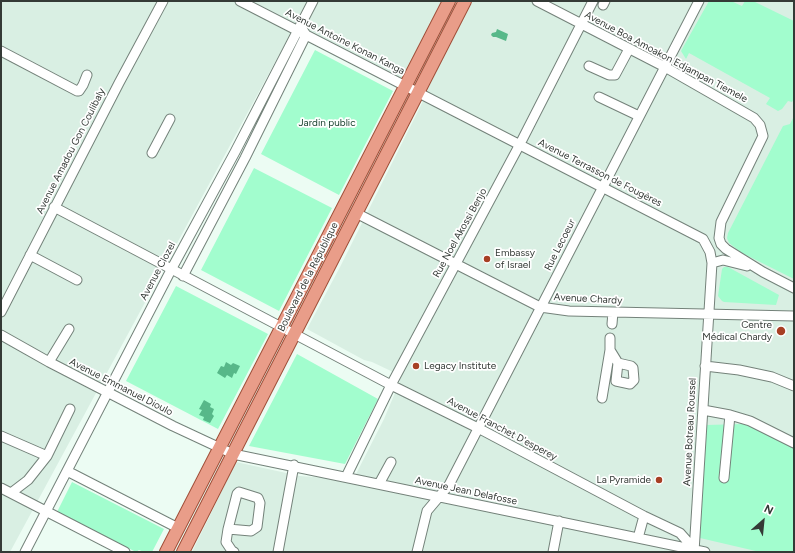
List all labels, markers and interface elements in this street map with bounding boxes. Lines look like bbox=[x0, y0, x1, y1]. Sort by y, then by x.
street label: Avenue Antoine Konan Kanga bbox=[283, 7, 407, 77]
street label: Avenue Boa Amoakon Edjampan Tiemele bbox=[583, 9, 749, 105]
street label: Avenue Amadou Gon Coulibaly bbox=[34, 86, 108, 216]
park label: Jardin public bbox=[298, 117, 356, 129]
street label: Avenue Terrasson de Fougères bbox=[536, 137, 664, 209]
street label: Rue Noel Akossi Benjo bbox=[430, 186, 490, 280]
street label: Rue Lecoeur bbox=[542, 217, 578, 273]
street label: Boulevard de la République bbox=[275, 220, 341, 334]
street label: Avenue Clozel bbox=[138, 240, 178, 302]
place label: Embassy of Israel bbox=[495, 247, 535, 270]
marker: Embassy of Israel bbox=[482, 254, 492, 264]
street label: Avenue Chardy bbox=[553, 291, 623, 307]
place label: Centre Médical Chardy bbox=[702, 319, 772, 342]
marker: Centre Médical Chardy bbox=[775, 325, 787, 337]
street label: Avenue Emmanuel Dioulo bbox=[67, 356, 175, 418]
place label: Legacy Institute bbox=[424, 360, 496, 372]
marker: Legacy Institute bbox=[411, 361, 421, 371]
street label: Avenue Botreau Roussel bbox=[681, 377, 699, 487]
street label: Avenue Franchet D'esperey bbox=[445, 395, 559, 463]
street label: Avenue Jean Delafosse bbox=[414, 474, 518, 508]
place label: La Pyramide bbox=[597, 474, 651, 486]
marker: La Pyramide bbox=[654, 475, 664, 485]
north arrow bbox=[743, 501, 783, 541]
text: N bbox=[762, 502, 775, 518]

